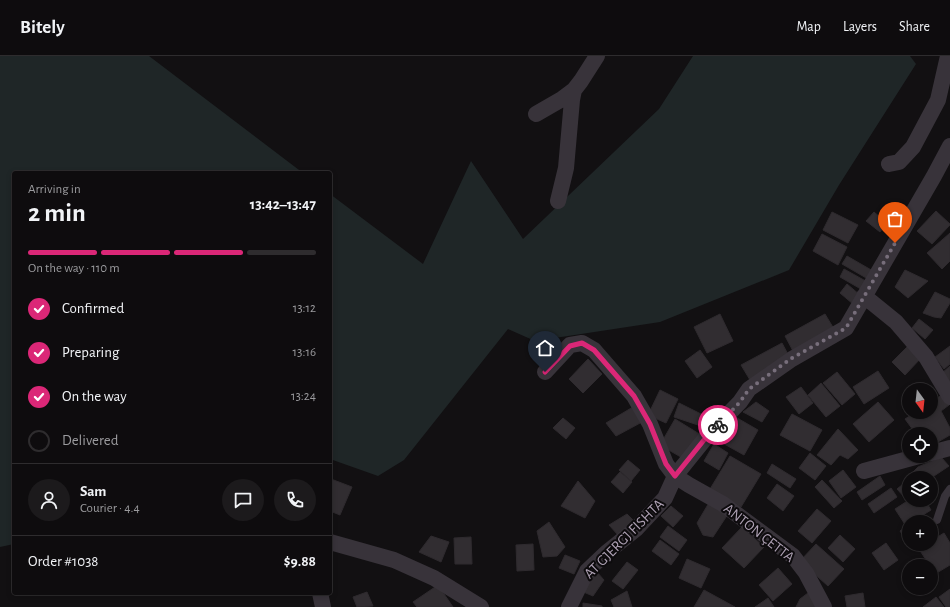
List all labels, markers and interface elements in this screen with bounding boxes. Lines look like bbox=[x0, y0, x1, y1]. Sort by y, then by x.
text: Bitely bbox=[20, 18, 65, 37]
text: Map bbox=[796, 20, 821, 34]
text: Layers bbox=[843, 20, 877, 34]
text: Share bbox=[899, 20, 930, 34]
text: Arriving in bbox=[28, 183, 81, 196]
text: 13:42–13:47 bbox=[250, 197, 316, 212]
text: 2 min bbox=[28, 200, 86, 226]
pin bbox=[878, 202, 912, 243]
icon: bag bbox=[884, 208, 906, 230]
text: On the way · 110 m bbox=[28, 262, 120, 275]
icon: check bbox=[28, 298, 50, 320]
text: Confirmed bbox=[62, 301, 124, 316]
text: 13:12 bbox=[293, 302, 316, 315]
pin bbox=[528, 331, 562, 372]
icon: home bbox=[534, 337, 556, 359]
icon: check bbox=[28, 342, 50, 364]
text: Preparing bbox=[62, 345, 119, 360]
text: 13:16 bbox=[293, 346, 316, 359]
north arrow bbox=[902, 383, 938, 419]
map controls bbox=[902, 383, 938, 595]
icon: check bbox=[28, 386, 50, 408]
text: On the way bbox=[62, 389, 127, 404]
text: 13:24 bbox=[291, 390, 316, 403]
courier bbox=[698, 405, 738, 445]
icon: bike bbox=[707, 414, 729, 436]
button: locate bbox=[902, 427, 938, 463]
text: Delivered bbox=[62, 433, 119, 448]
button: layers bbox=[902, 471, 938, 507]
button: person bbox=[28, 479, 70, 521]
button: chat bbox=[222, 479, 264, 521]
button: phone bbox=[274, 479, 316, 521]
text: Sam bbox=[80, 484, 106, 499]
street label: AT GJERGJ FISHTA bbox=[581, 496, 667, 582]
street label: ANTON ÇETTA bbox=[721, 501, 797, 565]
text: Courier · 4.4 bbox=[80, 502, 140, 515]
button: + bbox=[902, 515, 938, 551]
text: Order #1038 bbox=[28, 554, 98, 569]
text: $9.88 bbox=[284, 554, 316, 569]
button: − bbox=[902, 559, 938, 595]

